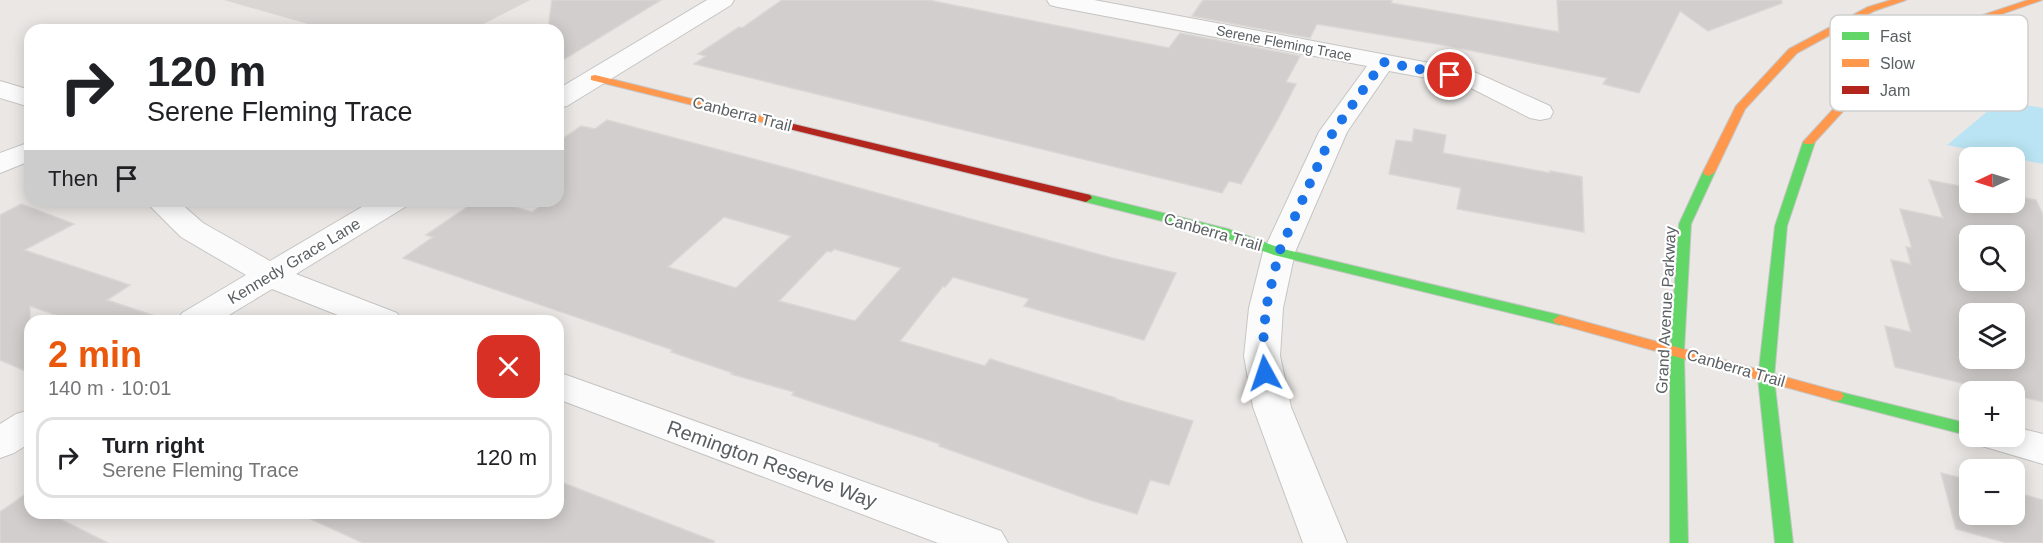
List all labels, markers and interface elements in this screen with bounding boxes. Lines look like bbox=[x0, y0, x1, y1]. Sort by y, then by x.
legend bbox=[1830, 15, 2028, 111]
street label: Serene Fleming Trace bbox=[1215, 22, 1353, 64]
text: Fast bbox=[1880, 28, 1912, 45]
icon: right bbox=[48, 48, 126, 126]
text: 120 m bbox=[147, 48, 266, 95]
pin bbox=[1424, 49, 1475, 100]
text: Slow bbox=[1880, 55, 1915, 72]
icon: arrive bbox=[1433, 58, 1466, 91]
text: Jam bbox=[1880, 82, 1910, 99]
street label: Canberra Trail bbox=[691, 93, 793, 135]
text: Serene Fleming Trace bbox=[147, 97, 413, 127]
north arrow bbox=[1959, 147, 2025, 213]
map controls bbox=[1959, 147, 2025, 525]
icon: arrive bbox=[110, 162, 143, 195]
text: Then bbox=[48, 166, 98, 191]
street label: Canberra Trail bbox=[1162, 210, 1264, 254]
street label: Kennedy Grace Lane bbox=[225, 215, 363, 307]
button: search bbox=[1959, 225, 2025, 291]
street label: Grand Avenue Parkway bbox=[1653, 226, 1679, 394]
button: layers bbox=[1959, 303, 2025, 369]
text: 2 min bbox=[48, 334, 142, 375]
button: close bbox=[477, 335, 540, 398]
position arrow bbox=[1233, 341, 1297, 405]
street label: Canberra Trail bbox=[1685, 346, 1787, 390]
text: 140 m · 10:01 bbox=[48, 377, 171, 399]
button: + bbox=[1959, 381, 2025, 447]
street label: Remington Reserve Way bbox=[664, 416, 880, 512]
text: Turn right bbox=[102, 433, 204, 458]
icon: right bbox=[51, 441, 84, 474]
text: 120 m bbox=[476, 445, 537, 470]
text: Serene Fleming Trace bbox=[102, 459, 299, 481]
button: − bbox=[1959, 459, 2025, 525]

